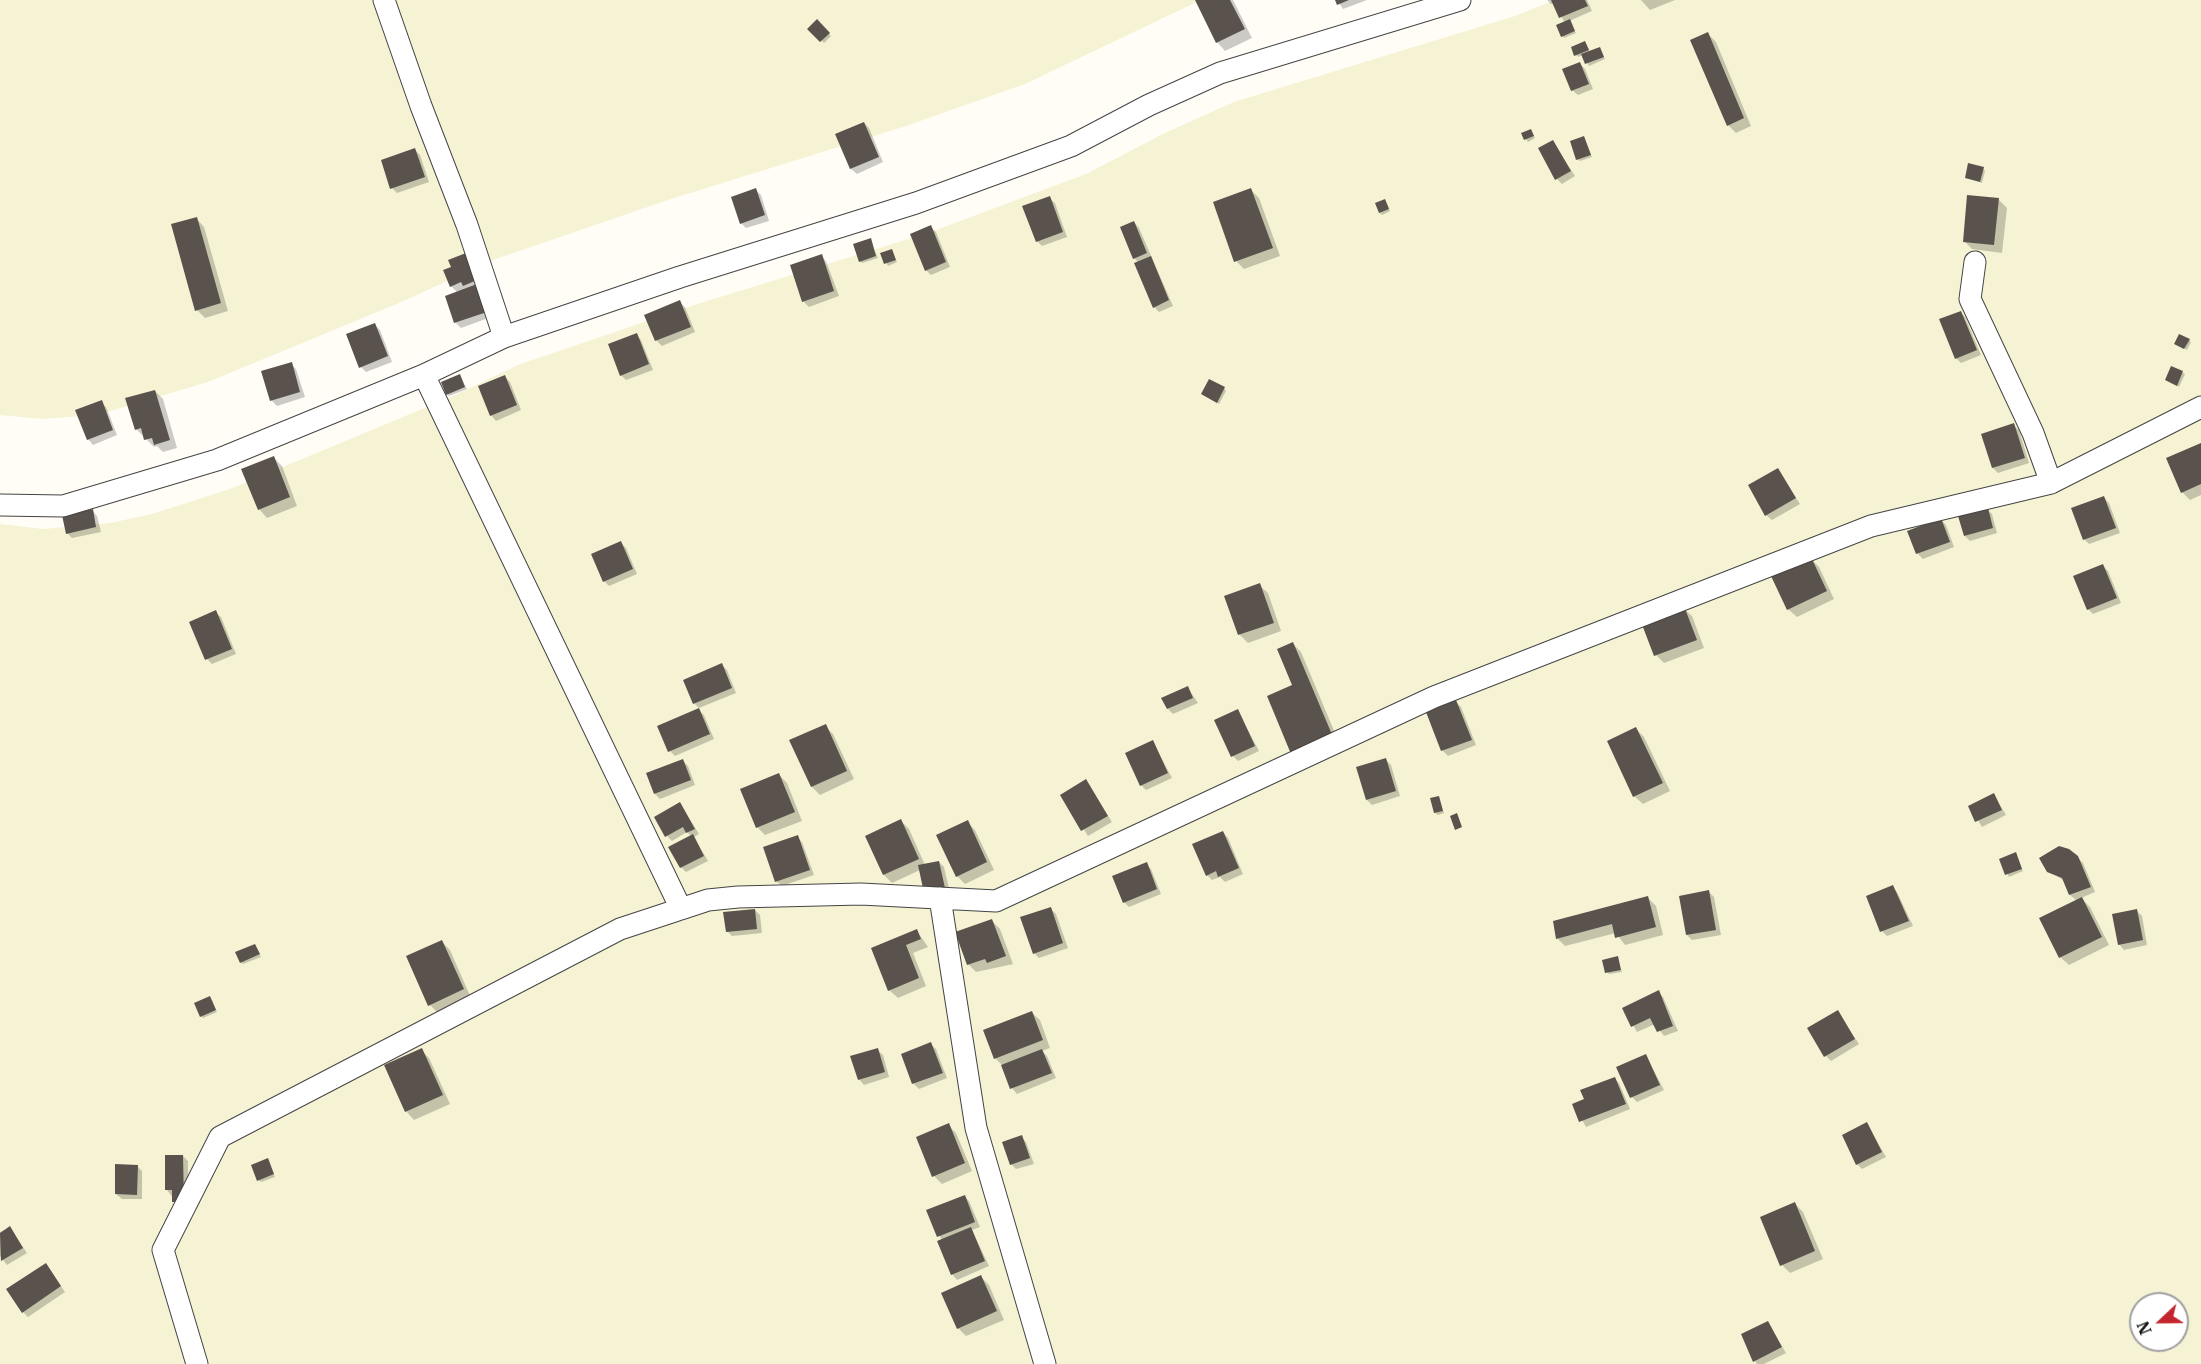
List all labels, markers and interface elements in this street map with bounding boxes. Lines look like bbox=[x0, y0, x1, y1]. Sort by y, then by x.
north arrow bbox=[2129, 1292, 2189, 1352]
text: N bbox=[2133, 1318, 2156, 1338]

